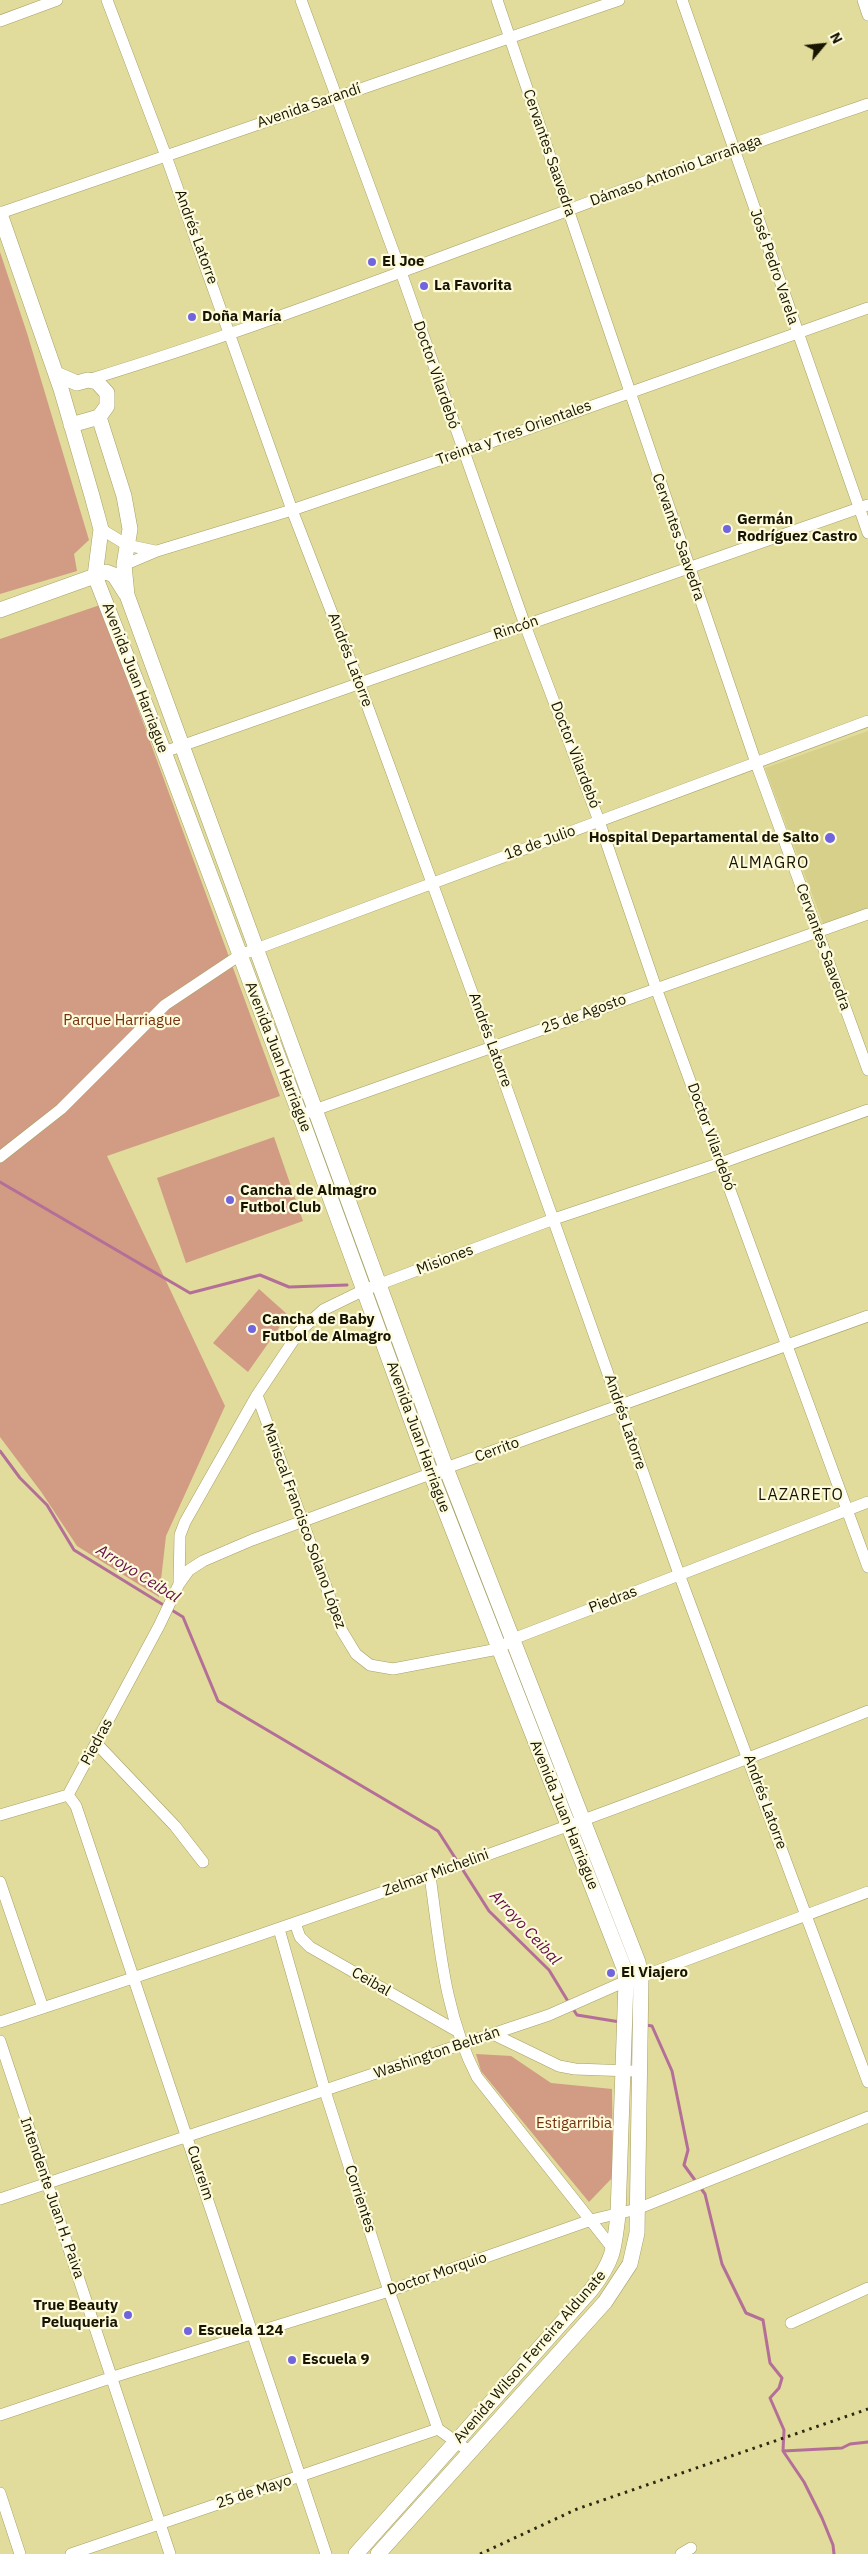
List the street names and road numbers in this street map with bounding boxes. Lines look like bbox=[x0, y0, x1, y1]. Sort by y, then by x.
street label: Avenida Sarandí bbox=[255, 80, 363, 132]
street label: Cervantes Saavedra bbox=[519, 87, 579, 219]
street label: Dámaso Antonio Larrañaga bbox=[588, 132, 764, 210]
street label: Andrés Latorre bbox=[171, 187, 221, 287]
street label: José Pedro Varela bbox=[746, 207, 802, 327]
street label: Doctor Vilardebó bbox=[409, 319, 463, 431]
street label: Treinta y Tres Orientales bbox=[434, 397, 594, 469]
street label: Cervantes Saavedra bbox=[648, 471, 708, 603]
street label: Avenida Juan Harriague bbox=[98, 600, 172, 756]
street label: Andrés Latorre bbox=[324, 610, 376, 710]
street label: Rincón bbox=[491, 612, 541, 644]
street label: Doctor Vilardebó bbox=[546, 699, 604, 811]
street label: 18 de Julio bbox=[502, 822, 578, 864]
street label: Cervantes Saavedra bbox=[792, 881, 854, 1013]
street label: Avenida Juan Harriague bbox=[241, 979, 315, 1135]
street label: Andrés Latorre bbox=[465, 990, 515, 1090]
street label: 25 de Agosto bbox=[539, 990, 629, 1038]
street label: Doctor Vilardebó bbox=[683, 1081, 739, 1193]
street label: Misiones bbox=[414, 1241, 476, 1279]
street label: Avenida Juan Harriague bbox=[382, 1359, 454, 1515]
street label: Andrés Latorre bbox=[600, 1372, 650, 1472]
street label: Mariscal Francisco Solano López bbox=[258, 1421, 350, 1631]
street label: Cerrito bbox=[472, 1434, 522, 1466]
street label: Piedras bbox=[586, 1583, 640, 1617]
street label: Piedras bbox=[77, 1715, 117, 1769]
street label: Avenida Juan Harriague bbox=[526, 1738, 602, 1892]
street label: Andrés Latorre bbox=[740, 1752, 790, 1852]
street label: Zelmar Michelini bbox=[381, 1845, 491, 1901]
street label: Ceibal bbox=[348, 1964, 394, 2000]
street label: Washington Beltrán bbox=[372, 2023, 502, 2083]
street label: Intendente Juan H. Paiva bbox=[16, 2115, 88, 2281]
street label: Cuareim bbox=[183, 2143, 217, 2203]
street label: Corrientes bbox=[341, 2163, 379, 2235]
street label: Doctor Morquio bbox=[385, 2249, 489, 2299]
street label: Avenida Wilson Ferreira Aldunate bbox=[450, 2267, 610, 2447]
street label: 25 de Mayo bbox=[214, 2471, 294, 2513]

